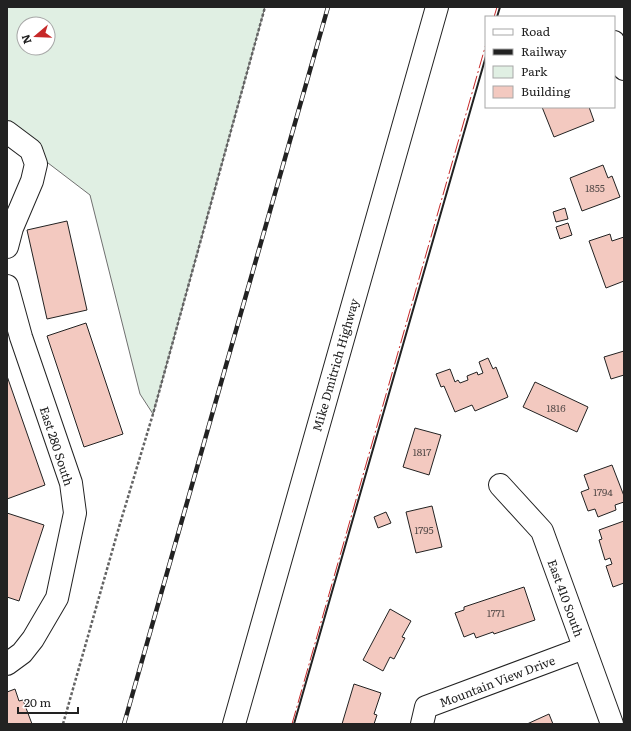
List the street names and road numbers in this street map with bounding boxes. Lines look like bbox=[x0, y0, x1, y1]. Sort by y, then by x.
street label: Mike Dmitrich Highway bbox=[307, 296, 363, 434]
street label: East 280 South bbox=[36, 404, 78, 488]
street label: East 410 South bbox=[544, 557, 588, 639]
street label: Mountain View Drive bbox=[437, 651, 557, 711]

